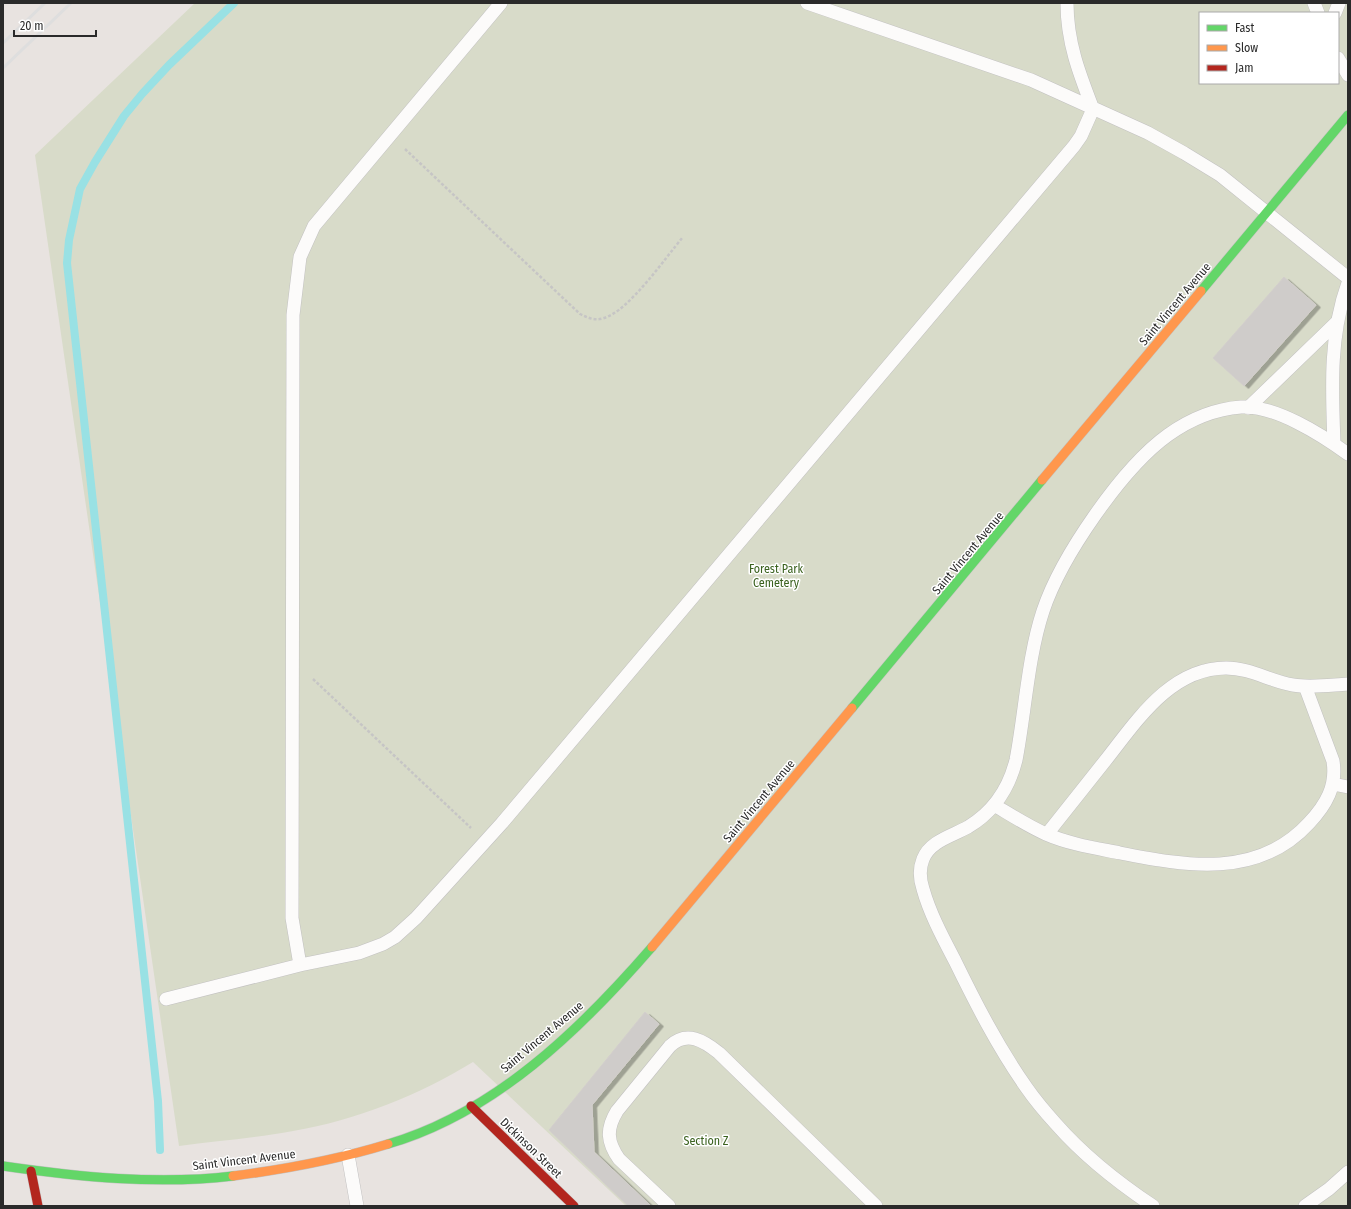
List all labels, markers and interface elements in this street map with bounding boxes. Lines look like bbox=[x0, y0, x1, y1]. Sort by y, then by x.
scale bar bbox=[14, 12, 96, 38]
legend bbox=[1199, 12, 1339, 84]
text: 20 m bbox=[20, 19, 44, 33]
text: Fast bbox=[1235, 21, 1254, 35]
text: Slow bbox=[1235, 41, 1258, 55]
text: Jam bbox=[1235, 61, 1253, 75]
street label: Saint Vincent Avenue bbox=[1136, 260, 1214, 348]
street label: Saint Vincent Avenue bbox=[929, 509, 1007, 597]
park label: Forest Park Cemetery bbox=[749, 562, 803, 590]
street label: Saint Vincent Avenue bbox=[720, 757, 798, 845]
street label: Saint Vincent Avenue bbox=[498, 998, 586, 1076]
street label: Dickinson Street bbox=[497, 1115, 565, 1181]
park label: Section Z bbox=[683, 1134, 729, 1148]
street label: Saint Vincent Avenue bbox=[192, 1147, 296, 1173]

